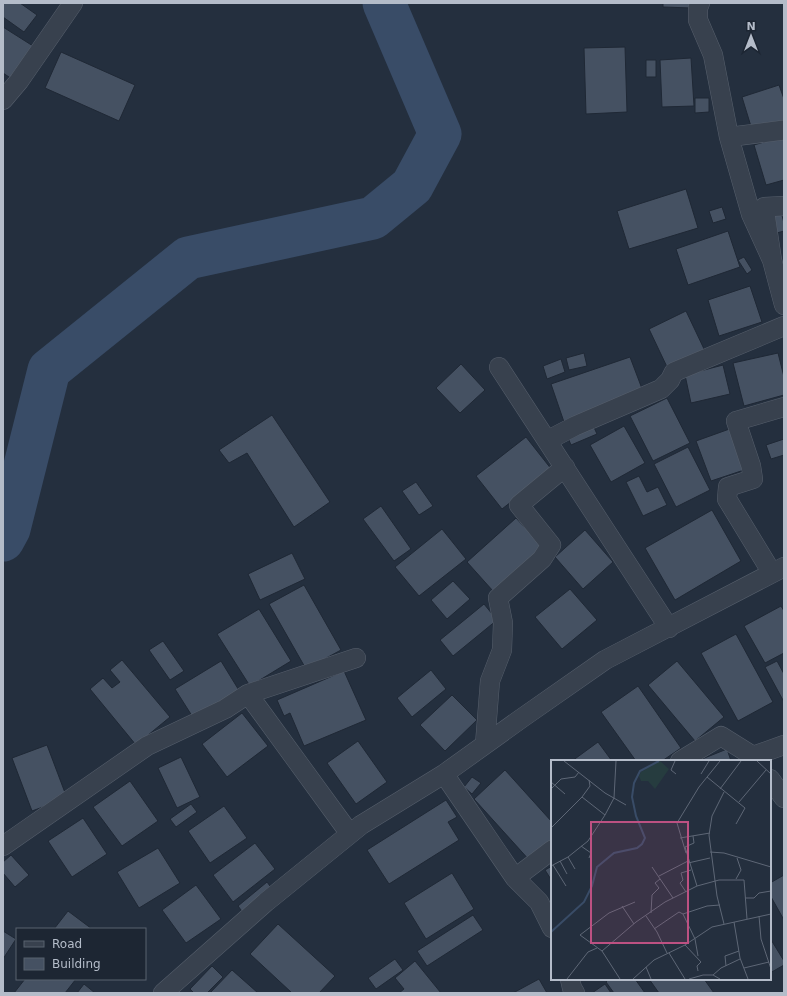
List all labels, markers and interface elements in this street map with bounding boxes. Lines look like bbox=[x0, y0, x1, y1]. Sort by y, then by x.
north arrow bbox=[731, 16, 771, 56]
text: N bbox=[746, 20, 756, 33]
inset map bbox=[551, 760, 771, 980]
legend bbox=[16, 928, 146, 980]
text: Road bbox=[52, 937, 82, 951]
text: Building bbox=[52, 957, 101, 971]

